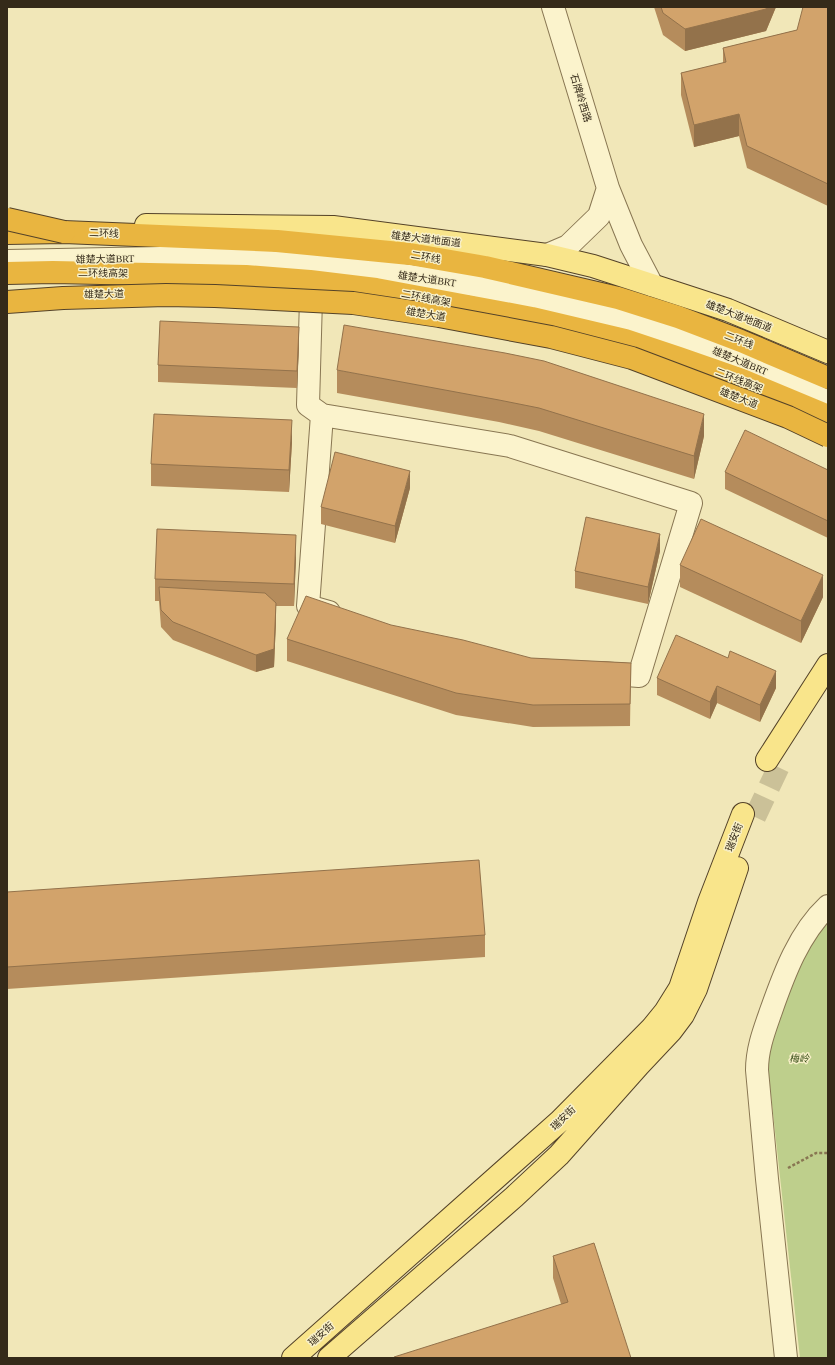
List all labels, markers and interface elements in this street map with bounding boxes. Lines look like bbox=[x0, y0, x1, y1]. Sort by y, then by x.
street label: 石牌岭西路 bbox=[568, 72, 594, 124]
street label: 二环线 bbox=[89, 227, 119, 239]
street label: 雄楚大道地面道 bbox=[391, 229, 461, 249]
street label: 二环线 bbox=[410, 249, 442, 265]
street label: 雄楚大道BRT bbox=[75, 253, 135, 265]
street label: 二环线高架 bbox=[78, 267, 128, 279]
street label: 雄楚大道BRT bbox=[397, 269, 457, 289]
street label: 雄楚大道 bbox=[84, 288, 124, 300]
street label: 二环线高架 bbox=[400, 288, 452, 308]
street label: 雄楚大道地面道 bbox=[704, 298, 774, 334]
street label: 雄楚大道 bbox=[405, 305, 447, 323]
street label: 二环线 bbox=[723, 329, 755, 351]
street label: 雄楚大道BRT bbox=[711, 345, 769, 377]
street label: 二环线高架 bbox=[714, 366, 764, 394]
street label: 雄楚大道 bbox=[718, 386, 760, 410]
street label: 瑞安街 bbox=[723, 821, 745, 853]
park label: 梅岭 bbox=[789, 1053, 810, 1064]
street label: 瑞安街 bbox=[548, 1104, 578, 1132]
street label: 瑞安街 bbox=[306, 1320, 336, 1348]

